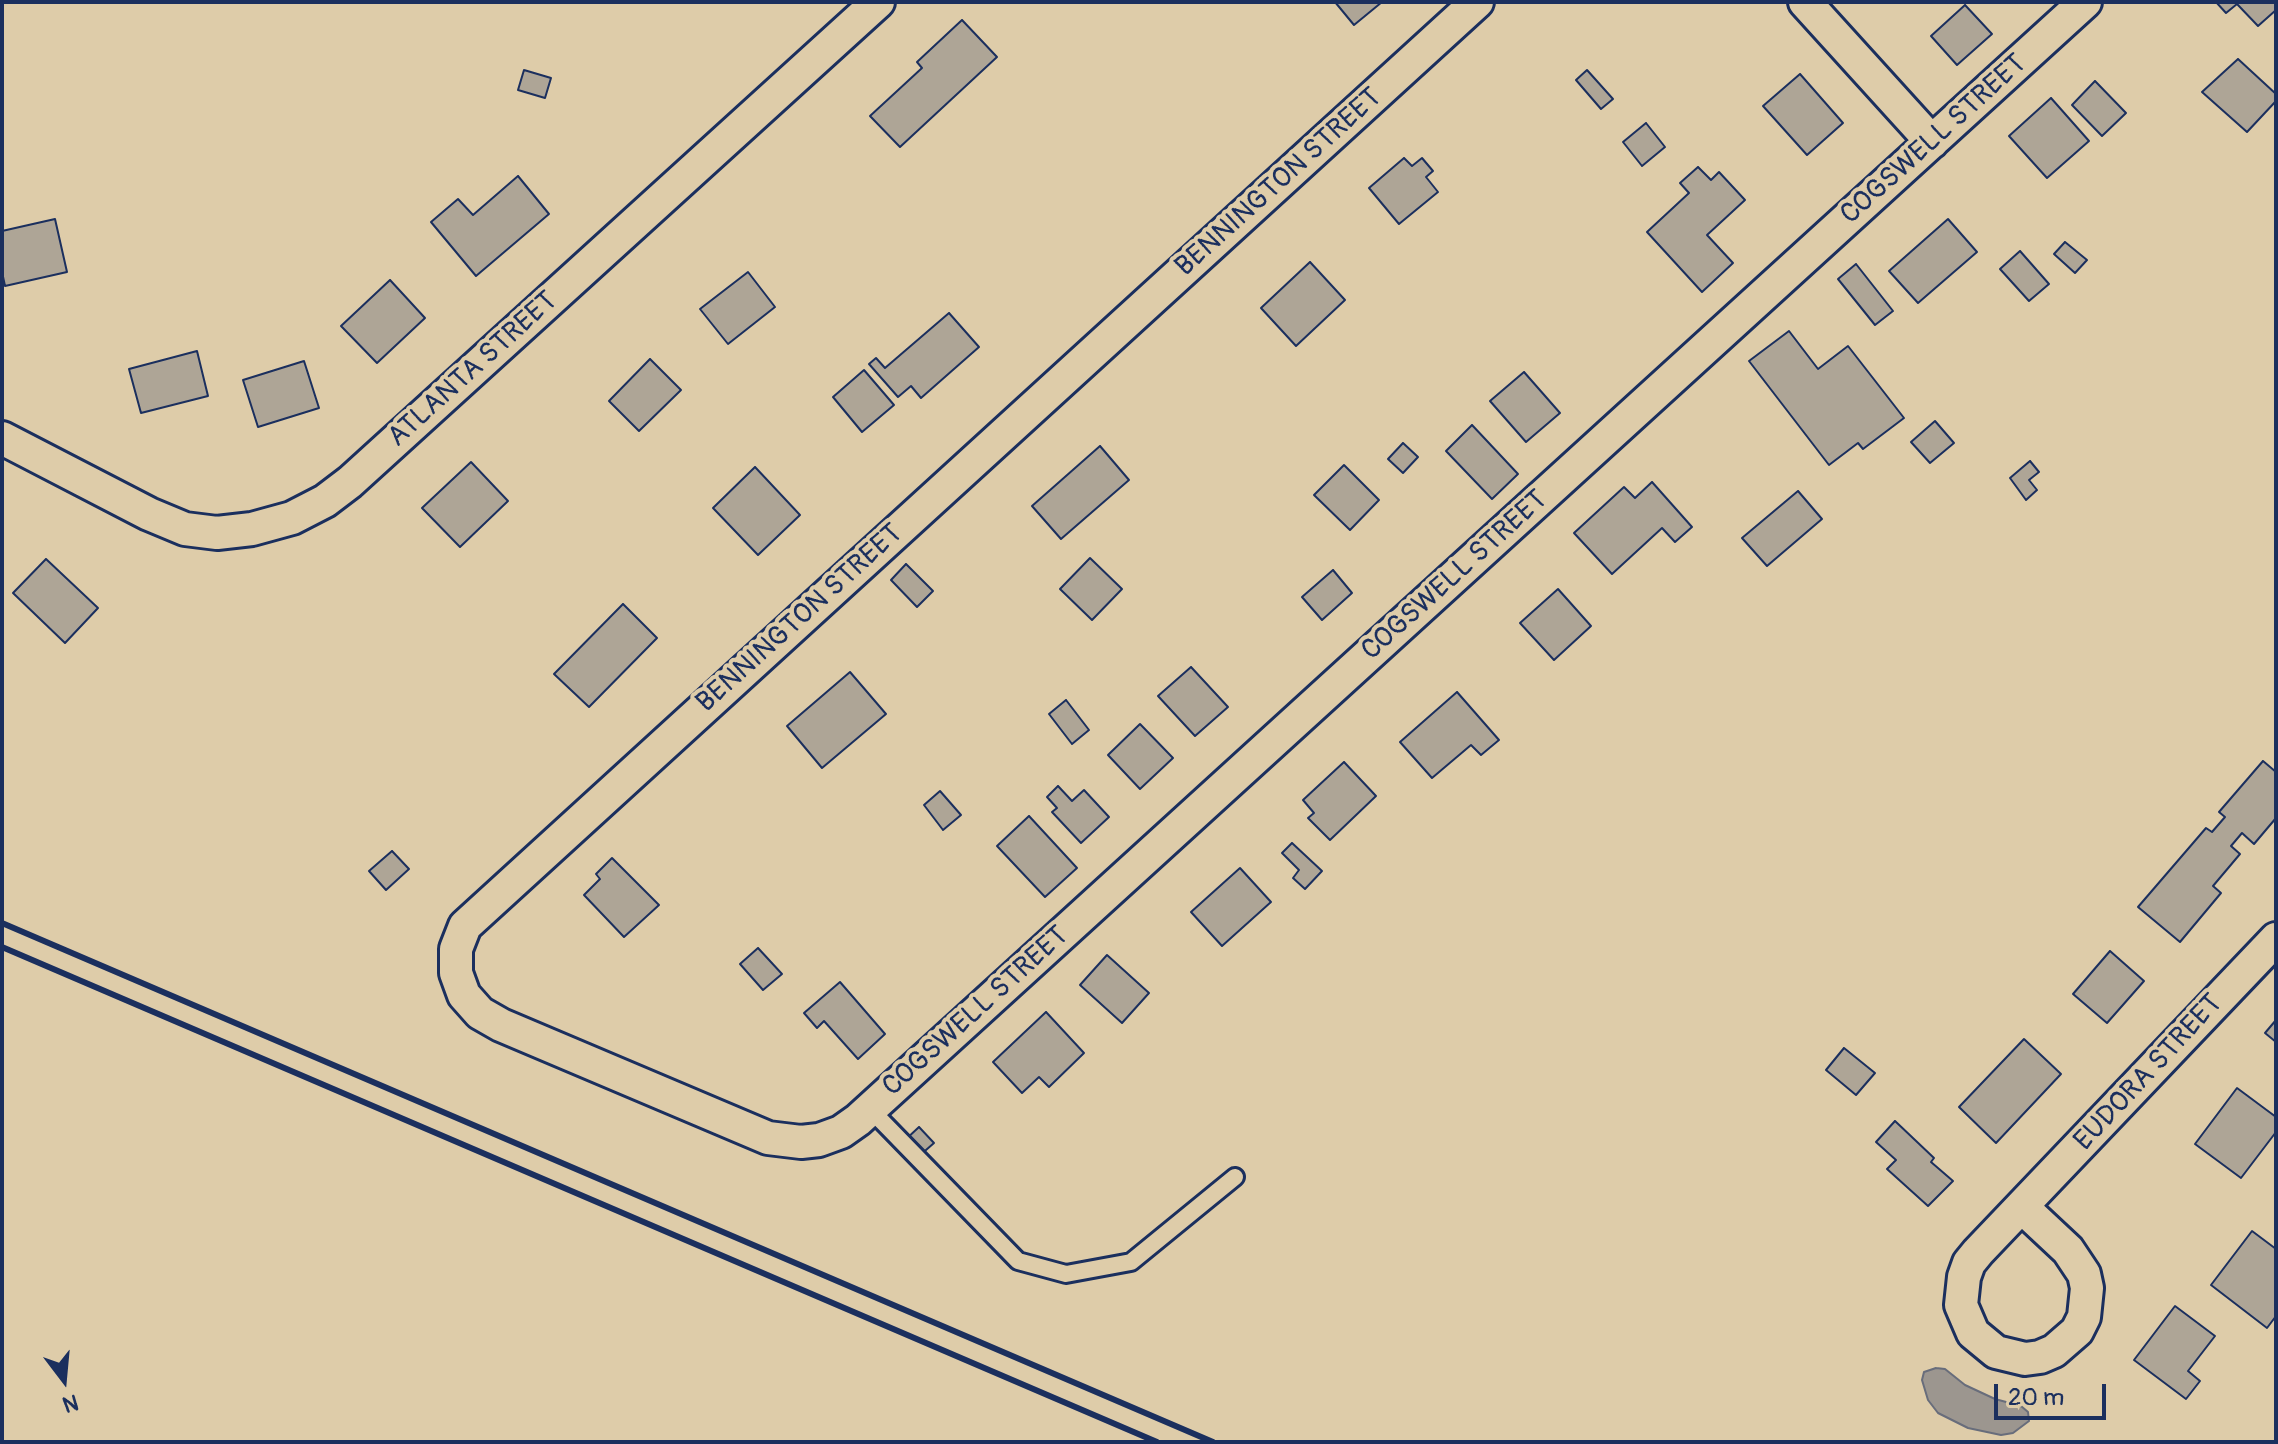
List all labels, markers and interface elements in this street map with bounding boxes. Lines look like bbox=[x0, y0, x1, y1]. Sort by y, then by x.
street label: COGSWELL STREET bbox=[1834, 48, 2034, 232]
street label: BENNINGTON STREET bbox=[1169, 82, 1389, 284]
street label: ATLANTA STREET bbox=[381, 285, 565, 455]
street label: COGSWELL STREET bbox=[1355, 484, 1555, 668]
street label: BENNINGTON STREET bbox=[690, 518, 910, 720]
street label: COGSWELL STREET bbox=[876, 920, 1076, 1104]
street label: EUDORA STREET bbox=[2068, 988, 2230, 1158]
north arrow bbox=[24, 1340, 104, 1420]
scale bar bbox=[1998, 1368, 2110, 1418]
text: 20 m bbox=[2008, 1383, 2064, 1412]
text: N bbox=[60, 1388, 82, 1419]

